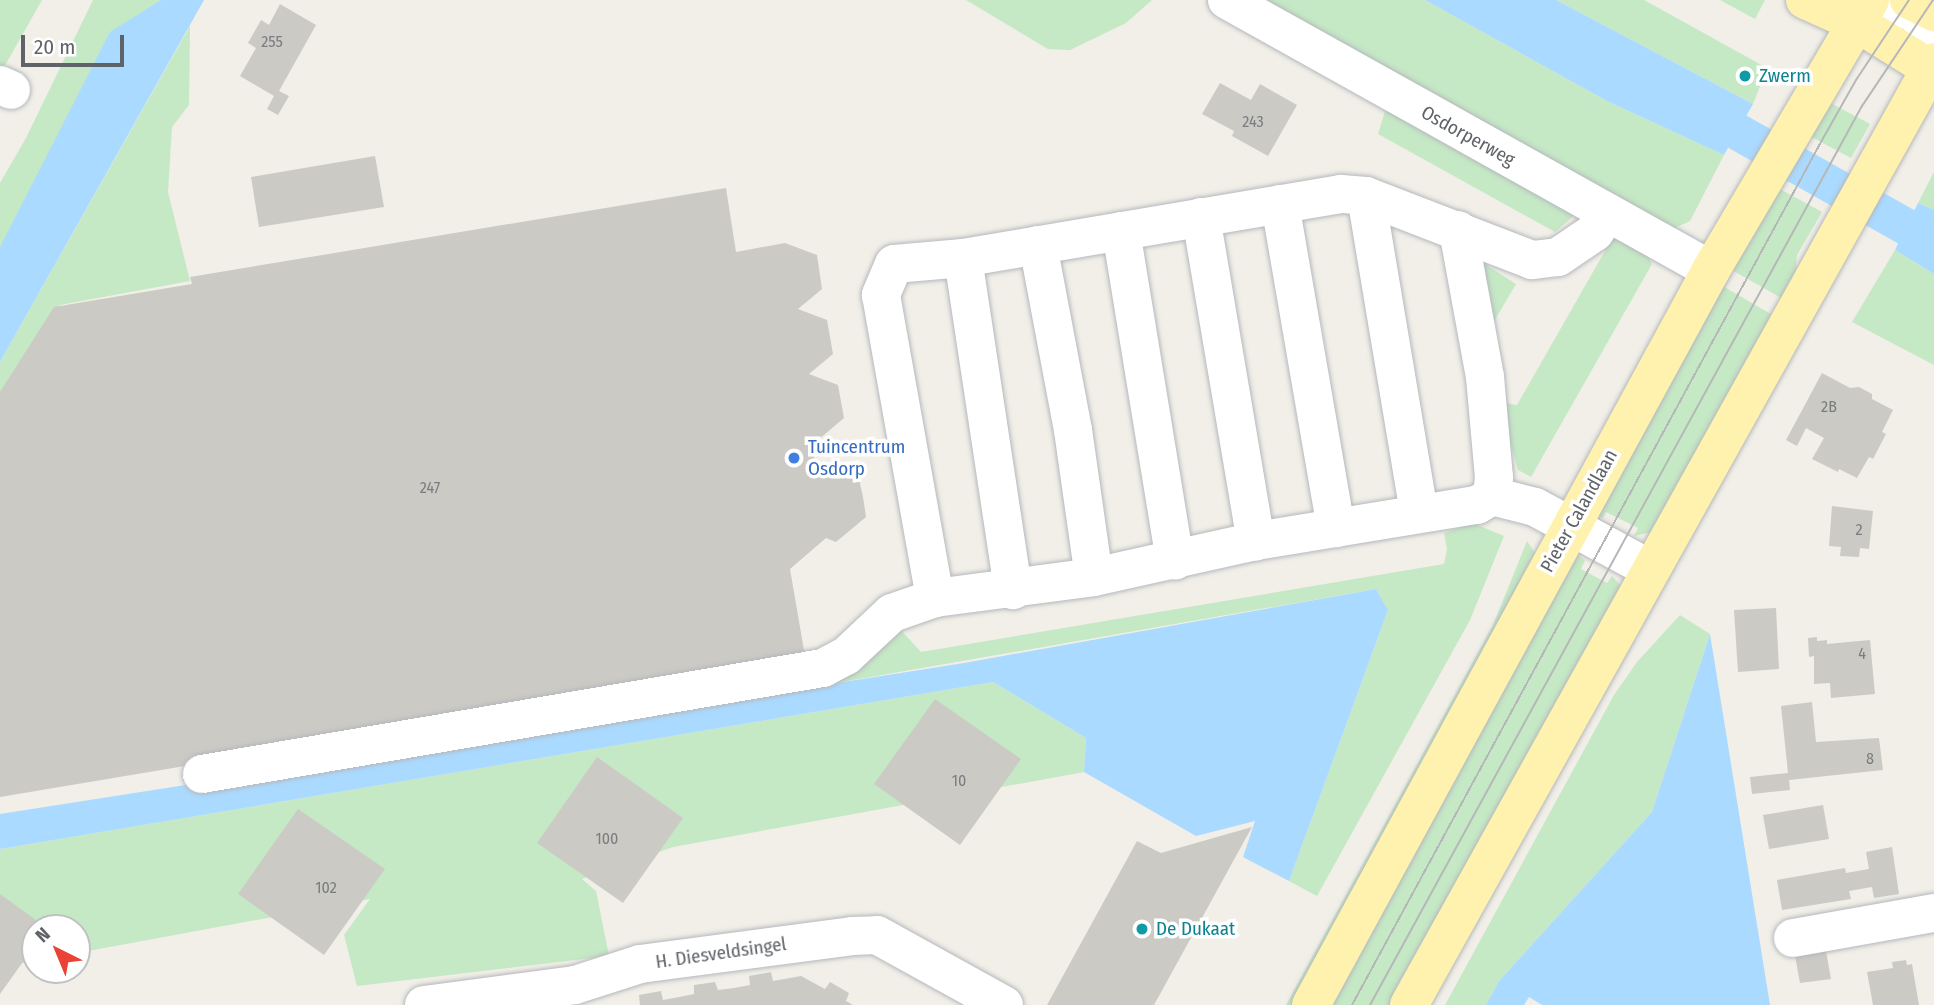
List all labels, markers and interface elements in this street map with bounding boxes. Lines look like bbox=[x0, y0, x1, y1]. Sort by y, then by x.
scale bar bbox=[24, 21, 128, 65]
house number: 255 bbox=[261, 32, 283, 52]
text: 20 m bbox=[34, 34, 75, 60]
place label: Zwerm bbox=[1759, 65, 1811, 87]
marker: Zwerm bbox=[1737, 68, 1753, 84]
street label: Osdorperweg bbox=[1417, 101, 1519, 171]
house number: 243 bbox=[1242, 112, 1264, 132]
house number: 2B bbox=[1821, 397, 1837, 417]
place label: Tuincentrum Osdorp bbox=[808, 436, 905, 480]
street label: Pieter Calandlaan bbox=[1536, 446, 1622, 576]
marker: Tuincentrum Osdorp bbox=[786, 450, 802, 466]
house number: 247 bbox=[420, 478, 440, 498]
house number: 2 bbox=[1855, 520, 1863, 540]
house number: 4 bbox=[1858, 644, 1866, 664]
house number: 8 bbox=[1866, 749, 1874, 769]
house number: 10 bbox=[952, 771, 966, 791]
house number: 100 bbox=[596, 829, 618, 849]
house number: 102 bbox=[315, 878, 337, 898]
north arrow bbox=[21, 914, 91, 984]
place label: De Dukaat bbox=[1156, 918, 1235, 940]
marker: De Dukaat bbox=[1134, 921, 1150, 937]
text: N bbox=[31, 922, 55, 947]
street label: H. Diesveldsingel bbox=[654, 933, 788, 973]

